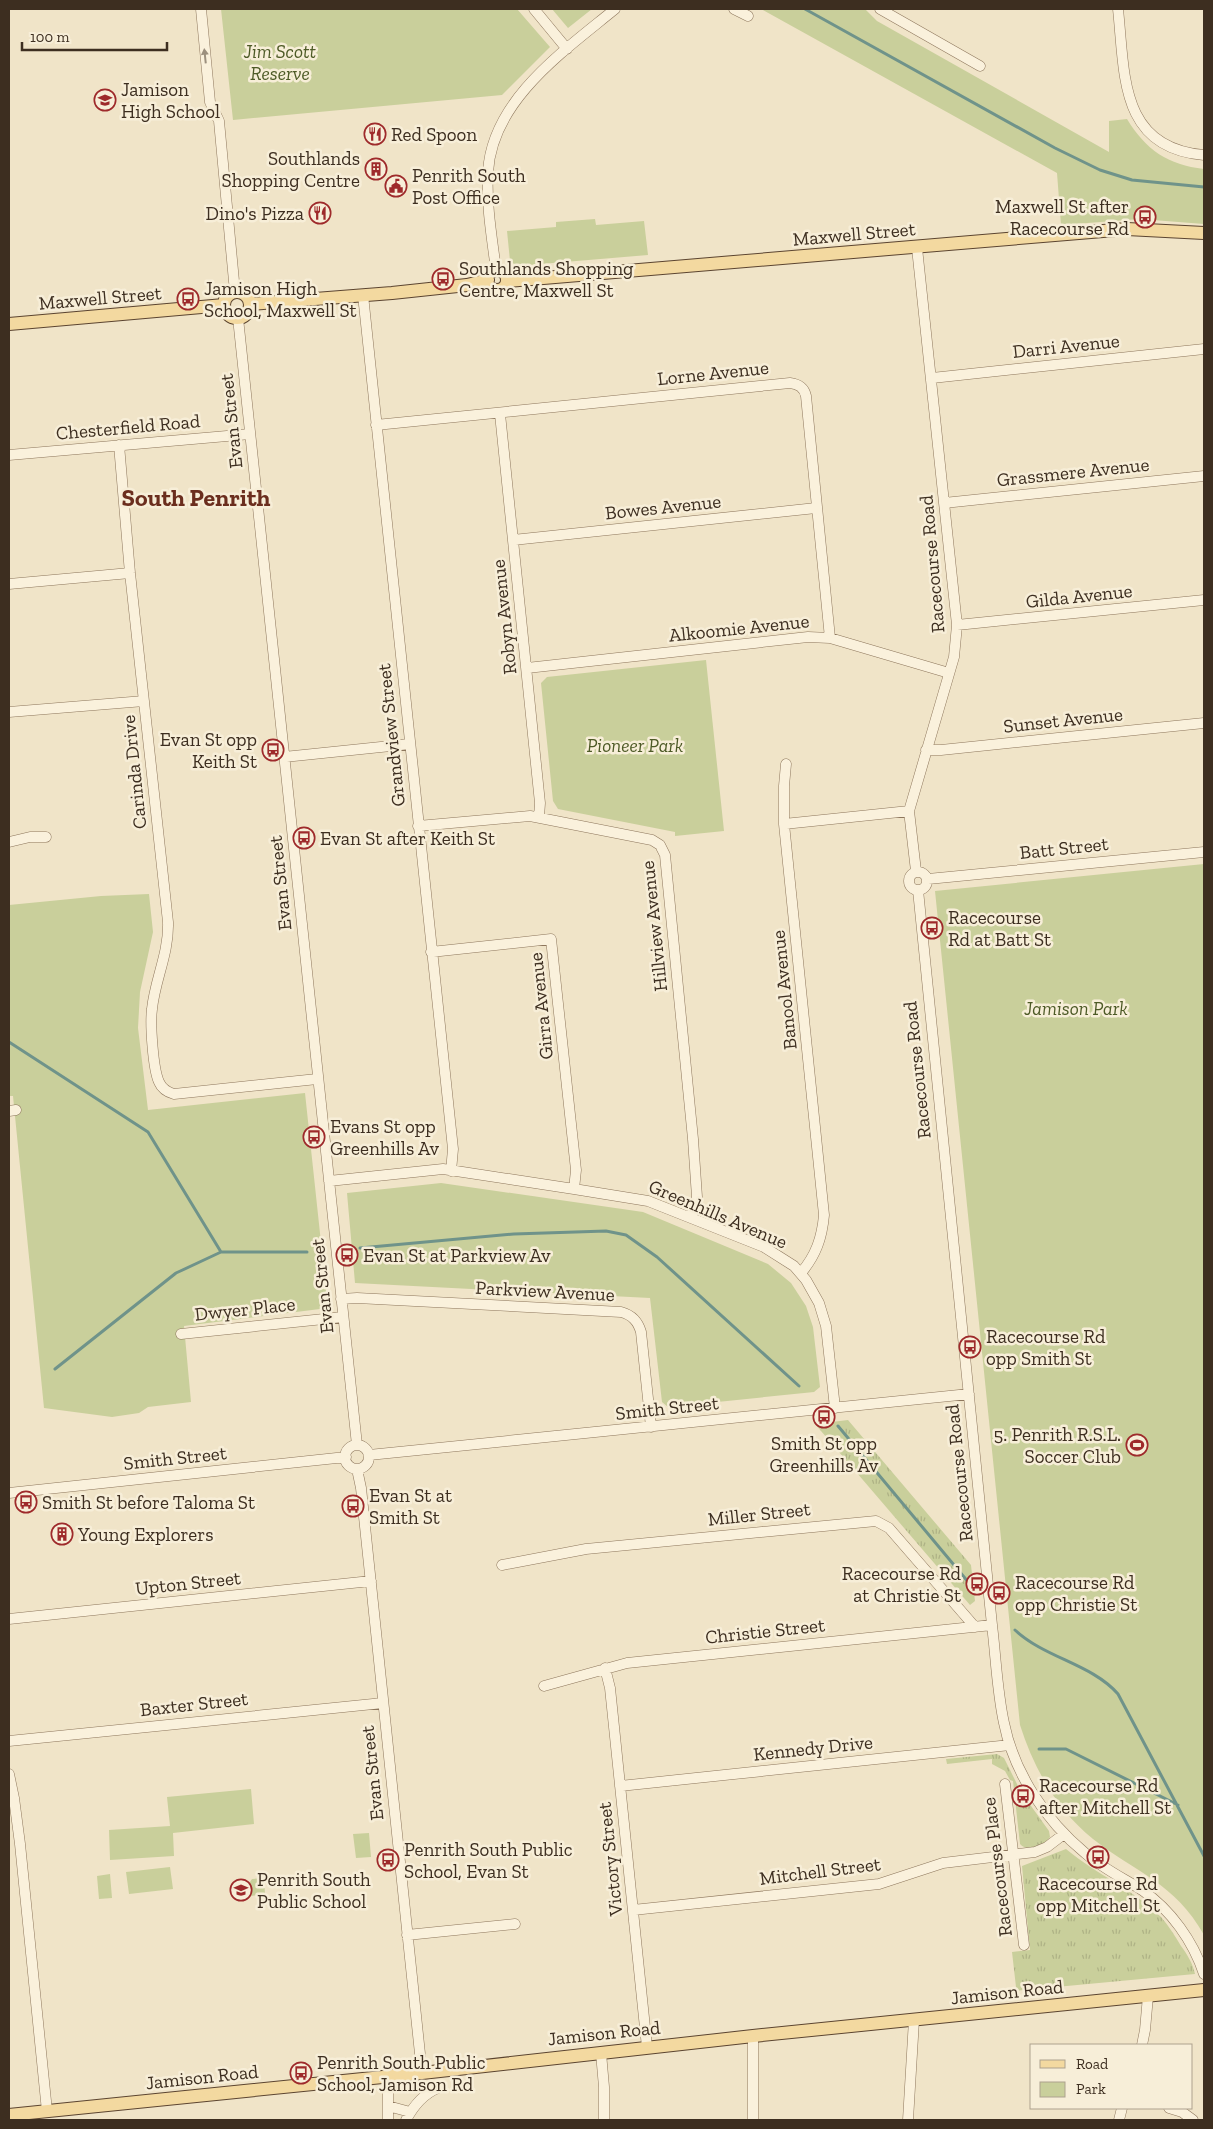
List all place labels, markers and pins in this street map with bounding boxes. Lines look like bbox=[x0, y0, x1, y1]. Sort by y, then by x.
place label: Jamison High School bbox=[121, 78, 220, 123]
school or university icon: Jamison High School bbox=[93, 88, 117, 112]
restaurant icon: Red Spoon bbox=[363, 122, 387, 146]
place label: Red Spoon bbox=[391, 123, 477, 146]
place label: Southlands Shopping Centre bbox=[222, 147, 360, 192]
building icon: Southlands Shopping Centre bbox=[364, 157, 388, 181]
place label: Penrith South Post Office bbox=[412, 164, 526, 209]
public building icon: Penrith South Post Office bbox=[384, 174, 408, 198]
place label: Maxwell St after Racecourse Rd bbox=[995, 195, 1130, 240]
restaurant icon: Dino's Pizza bbox=[308, 201, 332, 225]
place label: Dino's Pizza bbox=[206, 202, 304, 225]
bus stop icon: Maxwell St after Racecourse Rd bbox=[1133, 205, 1157, 229]
place label: Southlands Shopping Centre, Maxwell St bbox=[459, 257, 634, 302]
bus stop icon: Southlands Shopping Centre, Maxwell St bbox=[431, 267, 455, 291]
place label: Jamison High School, Maxwell St bbox=[204, 277, 357, 322]
bus stop icon: Jamison High School, Maxwell St bbox=[176, 287, 200, 311]
place label: Evan St opp Keith St bbox=[160, 728, 257, 773]
bus stop icon: Evan St opp Keith St bbox=[261, 738, 285, 762]
bus stop icon: Evan St after Keith St bbox=[292, 826, 316, 850]
place label: Evan St after Keith St bbox=[320, 827, 495, 850]
place label: Racecourse Rd at Batt St bbox=[948, 906, 1051, 951]
bus stop icon: Racecourse Rd at Batt St bbox=[920, 916, 944, 940]
place label: Evans St opp Greenhills Av bbox=[330, 1115, 439, 1160]
bus stop icon: Evans St opp Greenhills Av bbox=[302, 1125, 326, 1149]
bus stop icon: Evan St at Parkview Av bbox=[335, 1243, 359, 1267]
place label: Evan St at Parkview Av bbox=[363, 1244, 551, 1267]
place label: Racecourse Rd opp Smith St bbox=[986, 1325, 1106, 1370]
bus stop icon: Racecourse Rd opp Smith St bbox=[958, 1335, 982, 1359]
bus stop icon: Smith St opp Greenhills Av bbox=[812, 1405, 836, 1429]
place label: 5. Penrith R.S.L. Soccer Club bbox=[993, 1423, 1121, 1468]
place label: Smith St opp Greenhills Av bbox=[769, 1432, 879, 1477]
sports icon: 5. Penrith R.S.L. Soccer Club bbox=[1125, 1433, 1149, 1457]
place label: Evan St at Smith St bbox=[369, 1484, 452, 1529]
bus stop icon: Smith St before Taloma St bbox=[14, 1490, 38, 1514]
place label: Smith St before Taloma St bbox=[42, 1491, 255, 1514]
bus stop icon: Evan St at Smith St bbox=[341, 1494, 365, 1518]
building icon: Young Explorers bbox=[50, 1522, 74, 1546]
place label: Young Explorers bbox=[77, 1523, 214, 1546]
place label: Racecourse Rd at Christie St bbox=[842, 1562, 962, 1607]
place label: Racecourse Rd opp Christie St bbox=[1015, 1571, 1137, 1616]
bus stop icon: Racecourse Rd at Christie St bbox=[965, 1572, 989, 1596]
bus stop icon: Racecourse Rd opp Christie St bbox=[987, 1581, 1011, 1605]
place label: Racecourse Rd after Mitchell St bbox=[1039, 1774, 1171, 1819]
bus stop icon: Racecourse Rd after Mitchell St bbox=[1011, 1784, 1035, 1808]
place label: Penrith South Public School, Evan St bbox=[404, 1838, 573, 1883]
bus stop icon: Racecourse Rd opp Mitchell St bbox=[1086, 1845, 1110, 1869]
bus stop icon: Penrith South Public School, Evan St bbox=[376, 1848, 400, 1872]
place label: Penrith South Public School bbox=[257, 1868, 371, 1913]
place label: Racecourse Rd opp Mitchell St bbox=[1036, 1872, 1160, 1917]
school or university icon: Penrith South Public School bbox=[229, 1878, 253, 1902]
place label: Penrith South Public School, Jamison Rd bbox=[317, 2051, 486, 2096]
bus stop icon: Penrith South Public School, Jamison Rd bbox=[289, 2061, 313, 2085]

